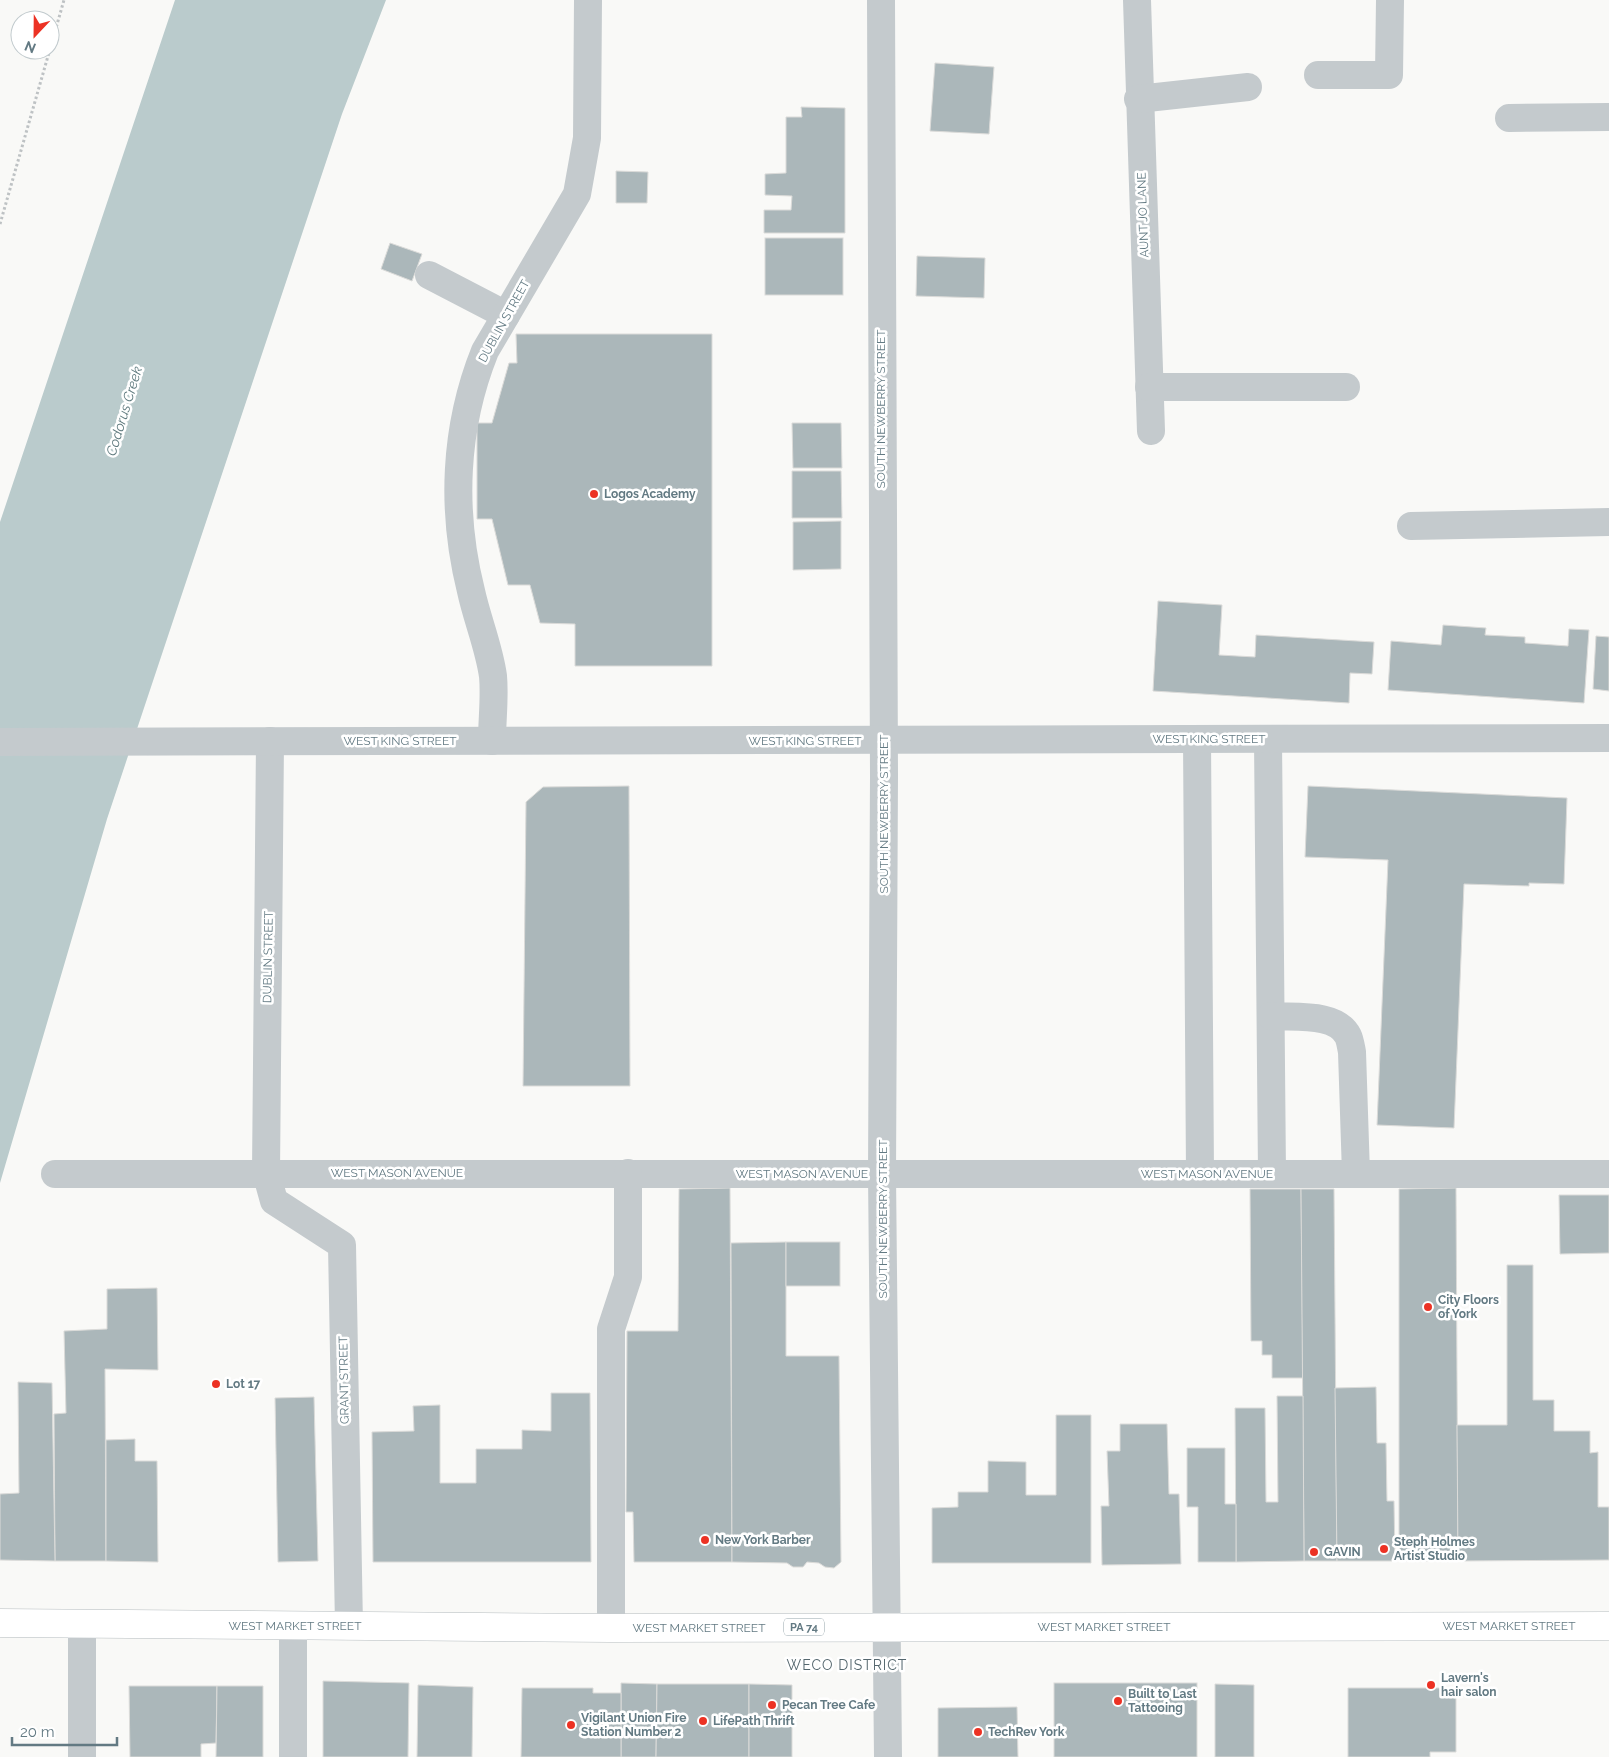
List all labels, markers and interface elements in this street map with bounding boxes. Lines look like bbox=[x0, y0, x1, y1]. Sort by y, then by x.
north arrow bbox=[10, 10, 60, 60]
text: N bbox=[22, 38, 38, 56]
street label: AUNT JO LANE bbox=[1135, 172, 1151, 258]
street label: DUBLIN STREET bbox=[476, 277, 533, 365]
street label: SOUTH NEWBERRY STREET bbox=[874, 329, 888, 489]
water label: Codorus Creek bbox=[103, 364, 145, 458]
place label: Logos Academy bbox=[604, 487, 696, 501]
marker: Logos Academy bbox=[588, 488, 600, 500]
street label: WEST KING STREET bbox=[1152, 732, 1266, 746]
street label: WEST KING STREET bbox=[343, 734, 457, 748]
street label: WEST KING STREET bbox=[748, 734, 862, 748]
street label: SOUTH NEWBERRY STREET bbox=[877, 734, 891, 894]
street label: DUBLIN STREET bbox=[260, 910, 276, 1003]
street label: SOUTH NEWBERRY STREET bbox=[876, 1139, 890, 1299]
street label: WEST MASON AVENUE bbox=[331, 1166, 463, 1180]
street label: WEST MASON AVENUE bbox=[736, 1167, 868, 1181]
street label: WEST MASON AVENUE bbox=[1141, 1167, 1273, 1181]
place label: City Floors of York bbox=[1438, 1293, 1499, 1321]
marker: City Floors of York bbox=[1422, 1301, 1434, 1313]
street label: GRANT STREET bbox=[336, 1335, 352, 1424]
place label: Lot 17 bbox=[226, 1377, 261, 1391]
marker: Lot 17 bbox=[210, 1378, 222, 1390]
place label: New York Barber bbox=[715, 1533, 811, 1547]
marker: New York Barber bbox=[699, 1534, 711, 1546]
place label: Steph Holmes Artist Studio bbox=[1394, 1535, 1475, 1563]
marker: Steph Holmes Artist Studio bbox=[1378, 1543, 1390, 1555]
place label: GAVIN bbox=[1324, 1545, 1361, 1559]
marker: GAVIN bbox=[1308, 1546, 1320, 1558]
road number: PA 74 bbox=[784, 1618, 824, 1635]
street label: WEST MARKET STREET bbox=[229, 1619, 362, 1633]
street label: WEST MARKET STREET bbox=[1443, 1619, 1576, 1633]
street label: WEST MARKET STREET bbox=[1038, 1620, 1171, 1634]
street label: WEST MARKET STREET bbox=[633, 1621, 766, 1635]
district label: WECO DISTRICT bbox=[787, 1657, 907, 1673]
place label: Lavern's hair salon bbox=[1441, 1671, 1497, 1699]
marker: Lavern's hair salon bbox=[1425, 1679, 1437, 1691]
place label: Built to Last Tattooing bbox=[1128, 1687, 1197, 1715]
marker: Built to Last Tattooing bbox=[1112, 1695, 1124, 1707]
place label: Pecan Tree Cafe bbox=[782, 1698, 875, 1712]
marker: Pecan Tree Cafe bbox=[766, 1699, 778, 1711]
place label: Vigilant Union Fire Station Number 2 bbox=[581, 1711, 687, 1739]
scale bar bbox=[12, 1714, 118, 1746]
place label: LifePath Thrift bbox=[713, 1714, 795, 1728]
marker: LifePath Thrift bbox=[697, 1715, 709, 1727]
marker: Vigilant Union Fire Station Number 2 bbox=[565, 1719, 577, 1731]
text: 20 m bbox=[20, 1723, 55, 1741]
place label: TechRev York bbox=[988, 1725, 1065, 1739]
marker: TechRev York bbox=[972, 1726, 984, 1738]

